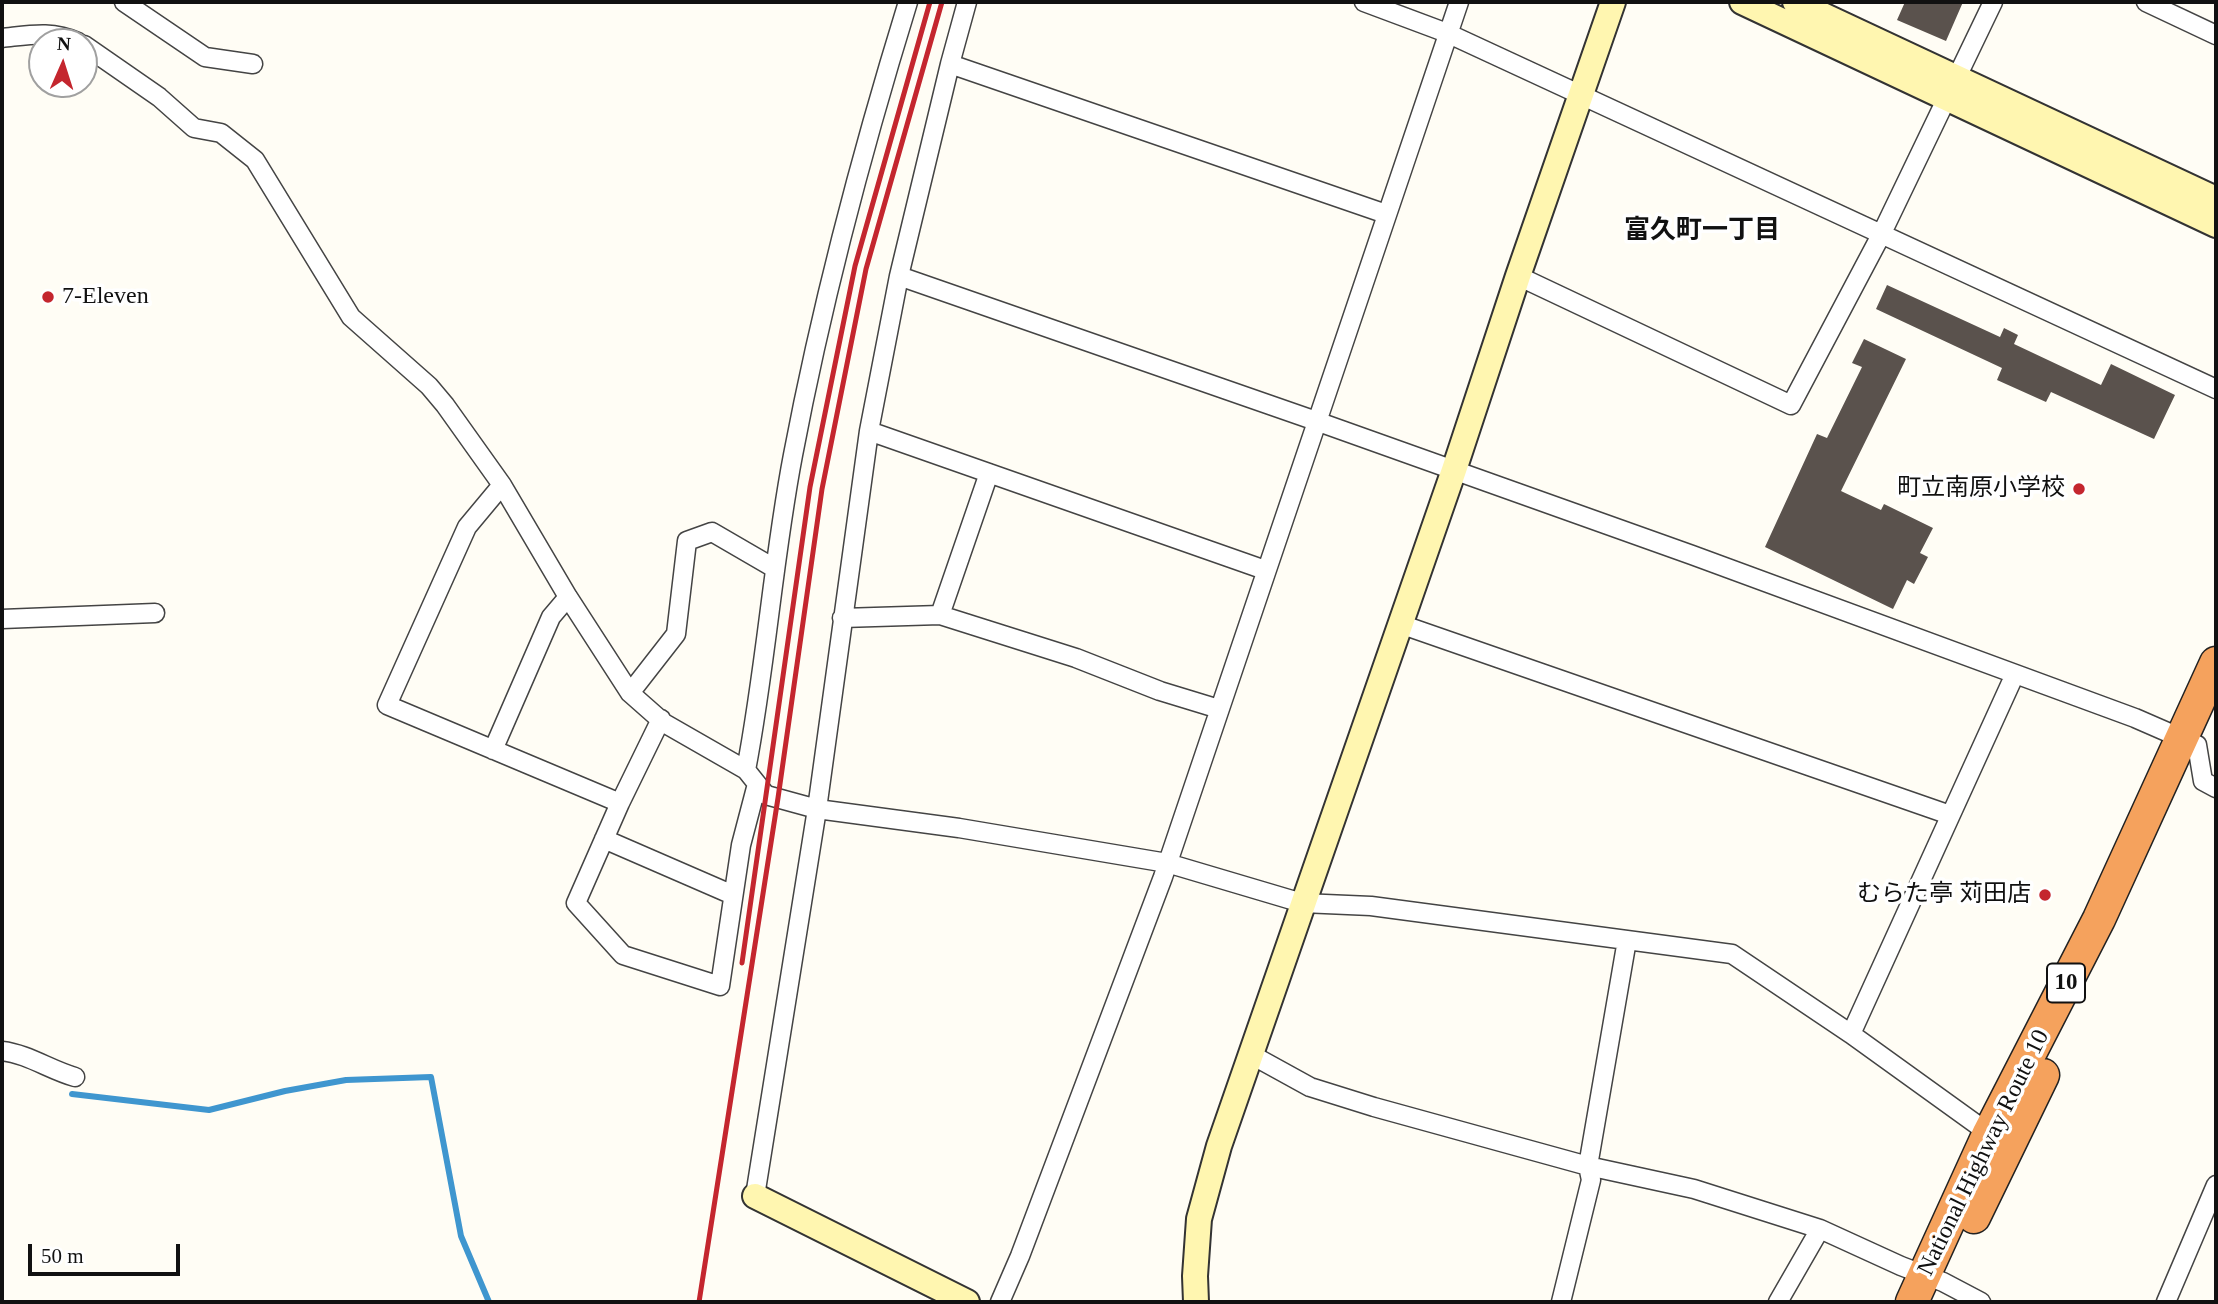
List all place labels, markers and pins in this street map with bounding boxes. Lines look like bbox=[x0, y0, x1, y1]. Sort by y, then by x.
place label: 7-Eleven bbox=[62, 283, 149, 311]
marker: 7-Eleven bbox=[40, 289, 56, 305]
place label: 町立南原小学校 bbox=[1897, 475, 2065, 503]
marker: 町立南原小学校 bbox=[2071, 481, 2087, 497]
place label: むらた亭 苅田店 bbox=[1857, 881, 2031, 909]
marker: むらた亭 苅田店 bbox=[2037, 887, 2053, 903]

